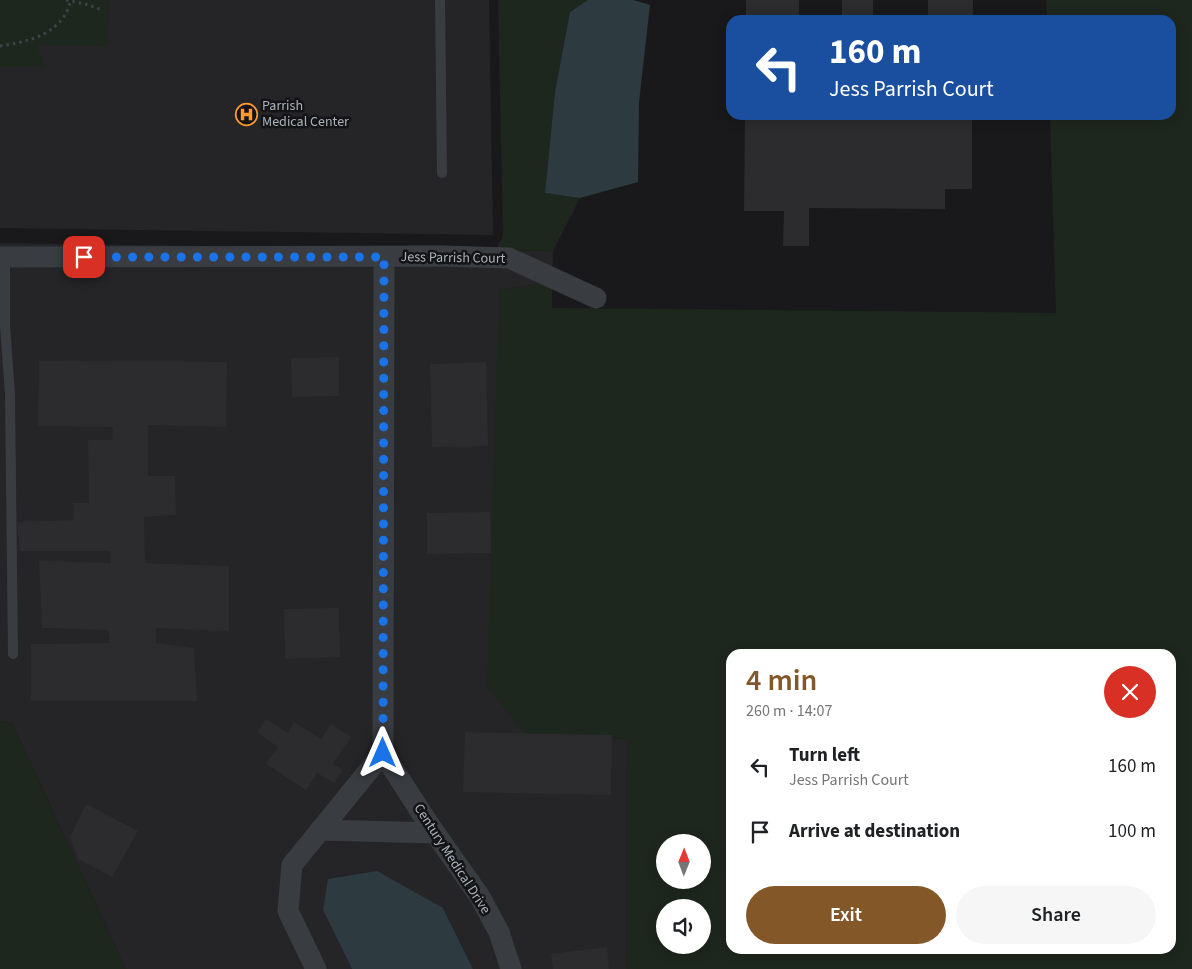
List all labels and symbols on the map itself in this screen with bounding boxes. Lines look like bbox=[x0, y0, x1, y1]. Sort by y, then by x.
place label: Parrish Medical Center bbox=[262, 96, 349, 132]
hospital icon: Parrish Medical Center bbox=[234, 102, 258, 126]
pin bbox=[63, 236, 105, 278]
street label: Jess Parrish Court bbox=[400, 247, 506, 269]
position arrow bbox=[356, 726, 408, 778]
street label: Century Medical Drive bbox=[409, 800, 495, 918]
north arrow bbox=[656, 834, 711, 889]

